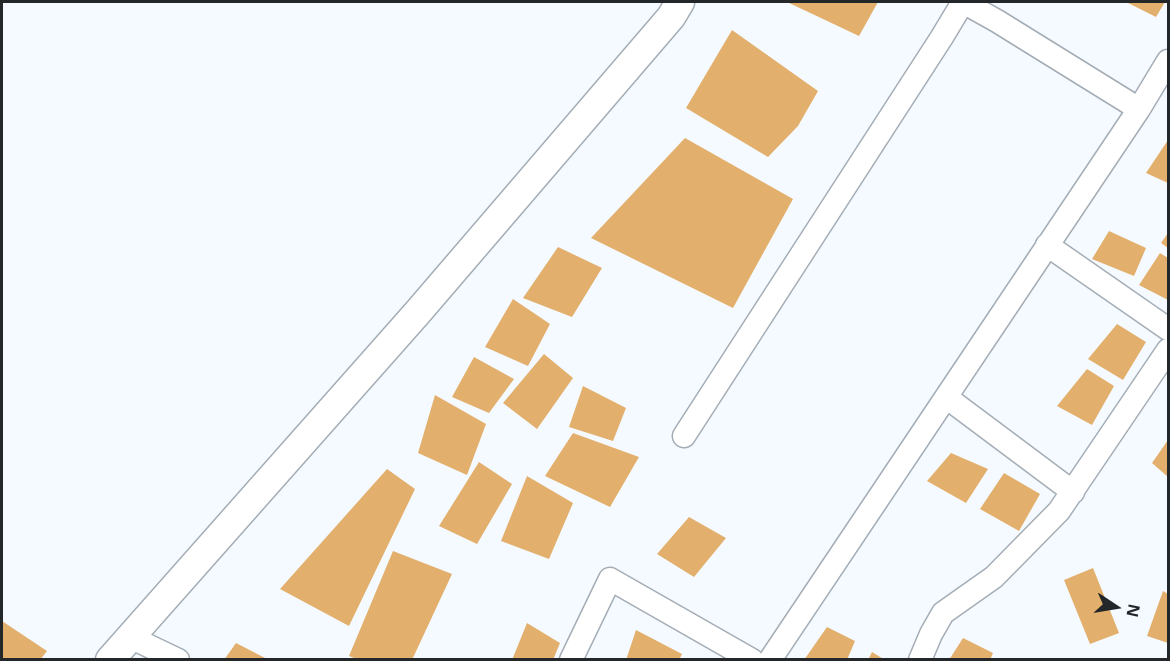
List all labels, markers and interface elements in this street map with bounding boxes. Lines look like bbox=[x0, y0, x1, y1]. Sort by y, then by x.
north arrow bbox=[1086, 577, 1146, 637]
text: N bbox=[1121, 602, 1146, 619]

